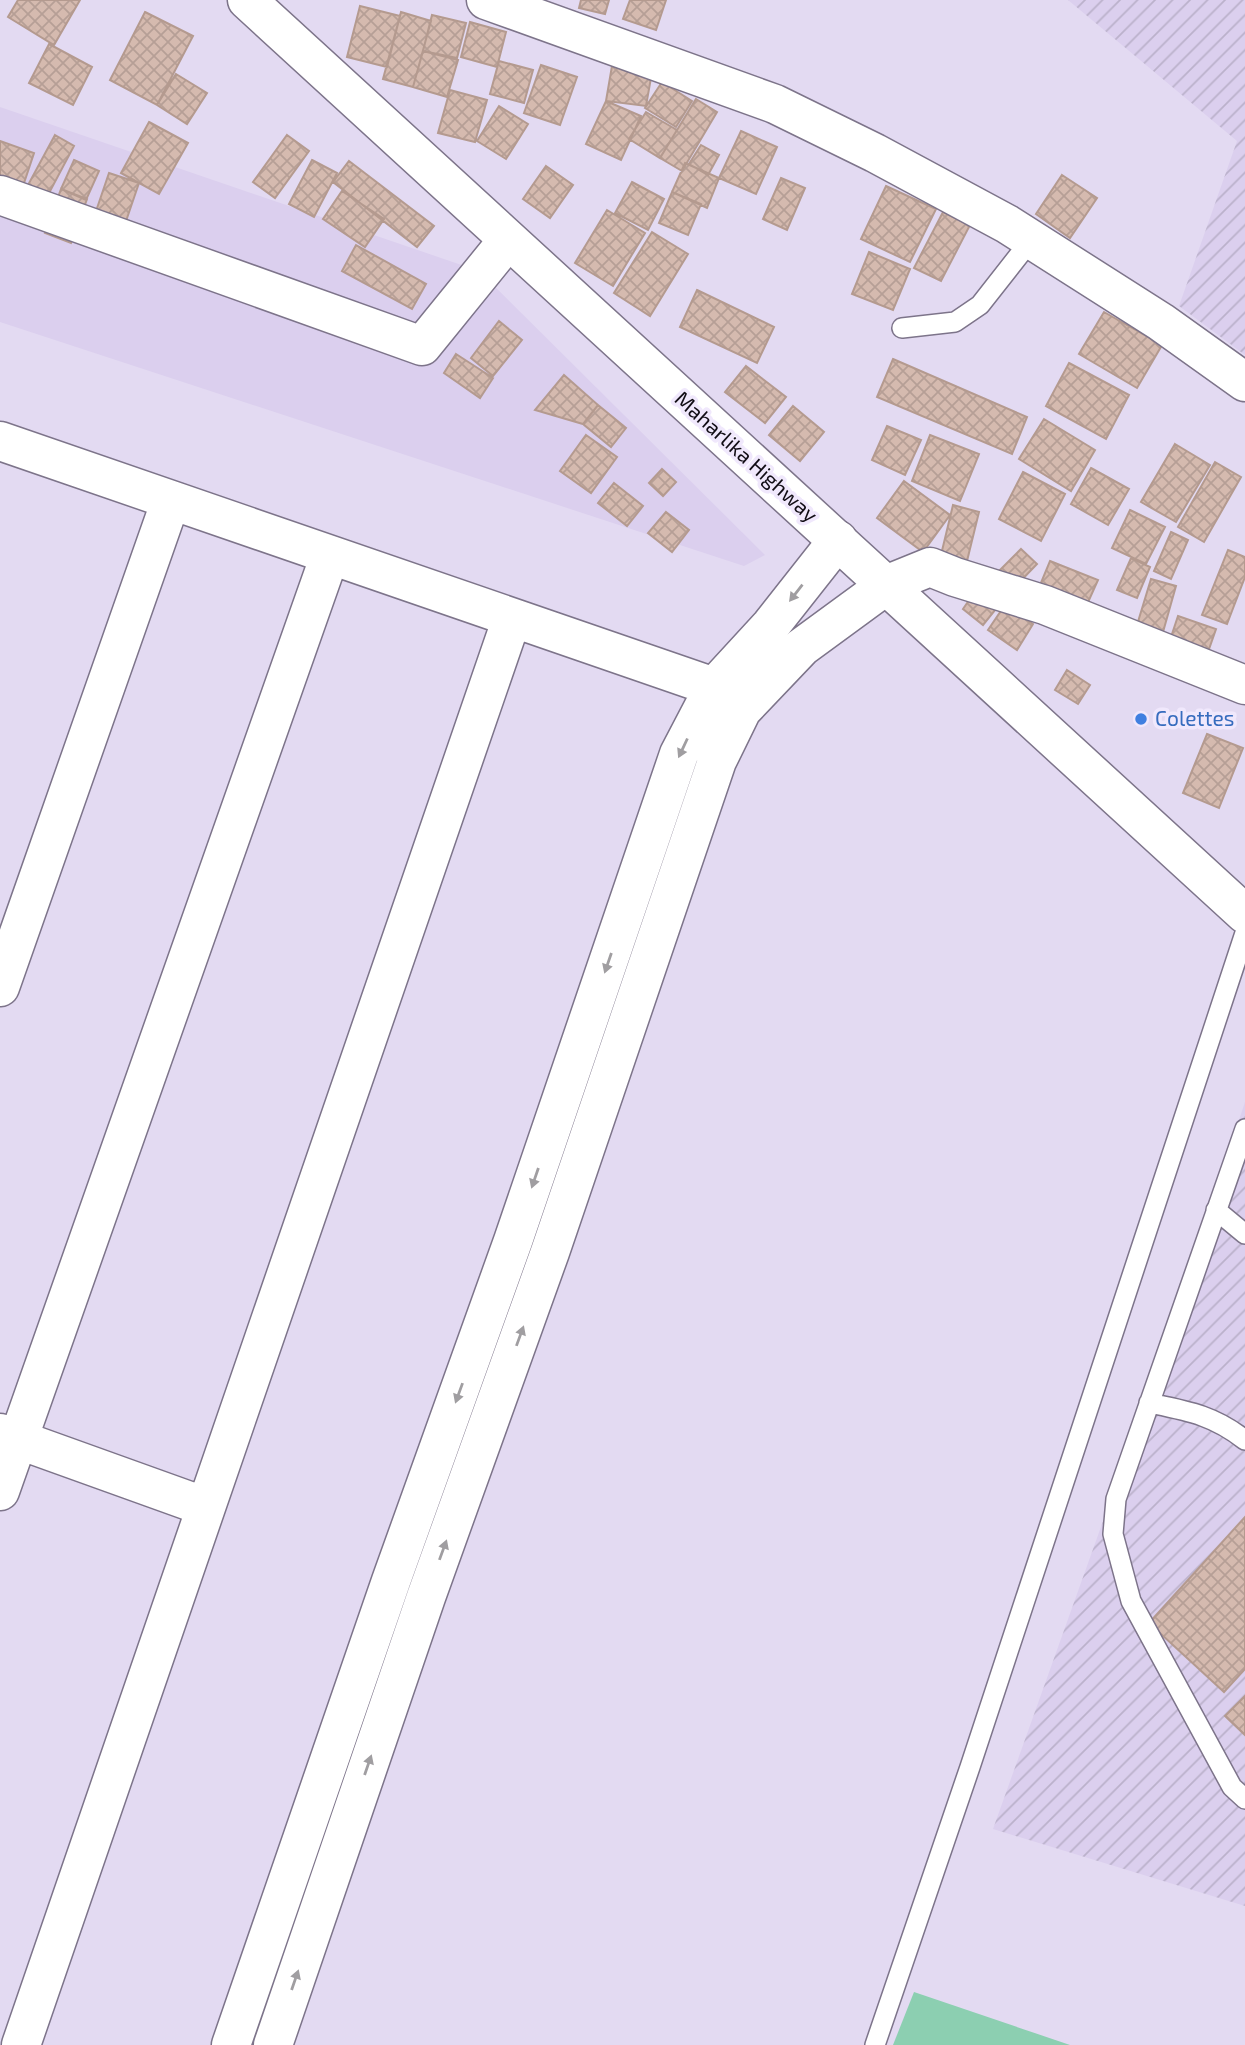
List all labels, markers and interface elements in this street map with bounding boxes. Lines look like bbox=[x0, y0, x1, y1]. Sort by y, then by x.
street label: Maharlika Highway bbox=[670, 385, 824, 527]
one-way arrow bbox=[788, 584, 803, 602]
place label: Colettes bbox=[1155, 705, 1234, 730]
marker: Colettes bbox=[1133, 711, 1149, 727]
one-way arrow bbox=[677, 738, 688, 758]
one-way arrow bbox=[602, 952, 613, 973]
one-way arrow bbox=[529, 1168, 540, 1189]
one-way arrow bbox=[515, 1325, 526, 1346]
one-way arrow bbox=[453, 1382, 464, 1403]
one-way arrow bbox=[437, 1539, 448, 1560]
one-way arrow bbox=[363, 1754, 374, 1775]
one-way arrow bbox=[290, 1970, 301, 1991]

